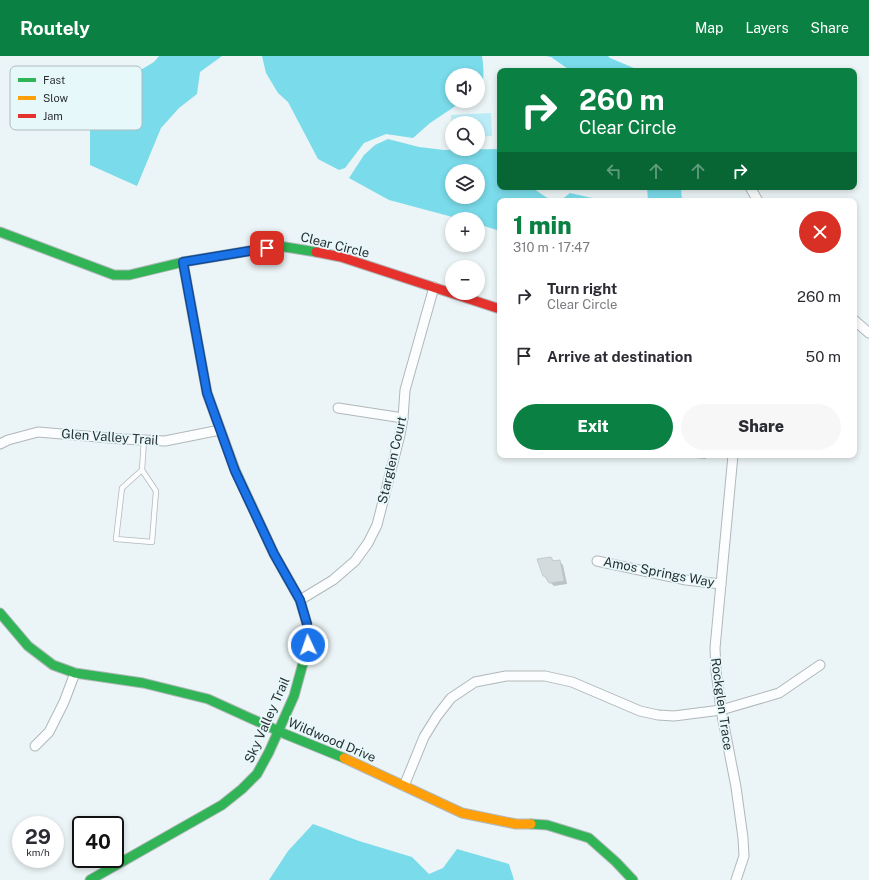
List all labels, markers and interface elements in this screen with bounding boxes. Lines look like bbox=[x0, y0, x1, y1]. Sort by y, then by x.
text: Routely bbox=[20, 17, 90, 39]
text: Map bbox=[695, 20, 723, 36]
text: Layers bbox=[745, 20, 789, 36]
text: Share bbox=[811, 20, 849, 36]
legend bbox=[10, 66, 142, 130]
map controls bbox=[445, 68, 485, 300]
button: sound bbox=[445, 68, 485, 108]
text: Fast bbox=[43, 74, 65, 86]
text: 260 m bbox=[579, 83, 665, 116]
icon: right bbox=[513, 84, 565, 136]
text: Slow bbox=[43, 92, 69, 104]
text: Jam bbox=[43, 110, 63, 122]
button: search bbox=[445, 116, 485, 156]
text: Clear Circle bbox=[579, 117, 677, 138]
icon: left bbox=[603, 160, 625, 182]
icon: ahead bbox=[645, 160, 667, 182]
icon: ahead bbox=[687, 160, 709, 182]
icon: right bbox=[729, 160, 751, 182]
button: layers bbox=[445, 164, 485, 204]
text: 1 min bbox=[513, 211, 572, 239]
button: close bbox=[799, 211, 841, 253]
button: + bbox=[445, 212, 485, 252]
street label: Clear Circle bbox=[299, 229, 371, 261]
pin bbox=[250, 231, 284, 265]
icon: arrive bbox=[256, 237, 278, 259]
text: 310 m · 17:47 bbox=[513, 240, 590, 255]
button: − bbox=[445, 260, 485, 300]
text: Turn right bbox=[547, 280, 617, 297]
icon: right bbox=[513, 285, 535, 307]
text: 260 m bbox=[797, 288, 841, 305]
text: Clear Circle bbox=[547, 297, 617, 312]
icon: arrive bbox=[513, 345, 535, 367]
text: Arrive at destination bbox=[547, 348, 692, 365]
text: 50 m bbox=[806, 348, 841, 365]
button: Exit bbox=[513, 404, 673, 450]
button: Share bbox=[681, 404, 841, 450]
street label: Starglen Court bbox=[375, 415, 409, 505]
street label: Glen Valley Trail bbox=[61, 426, 159, 448]
street label: Amos Springs Way bbox=[602, 554, 716, 590]
position arrow bbox=[287, 624, 329, 666]
street label: Rockglen Trace bbox=[708, 657, 736, 751]
street label: Sky Valley Trail bbox=[241, 675, 293, 765]
street label: Wildwood Drive bbox=[286, 715, 378, 765]
speed limit sign: 40 bbox=[72, 816, 124, 868]
text: 29 bbox=[25, 825, 51, 849]
text: km/h bbox=[26, 846, 50, 858]

